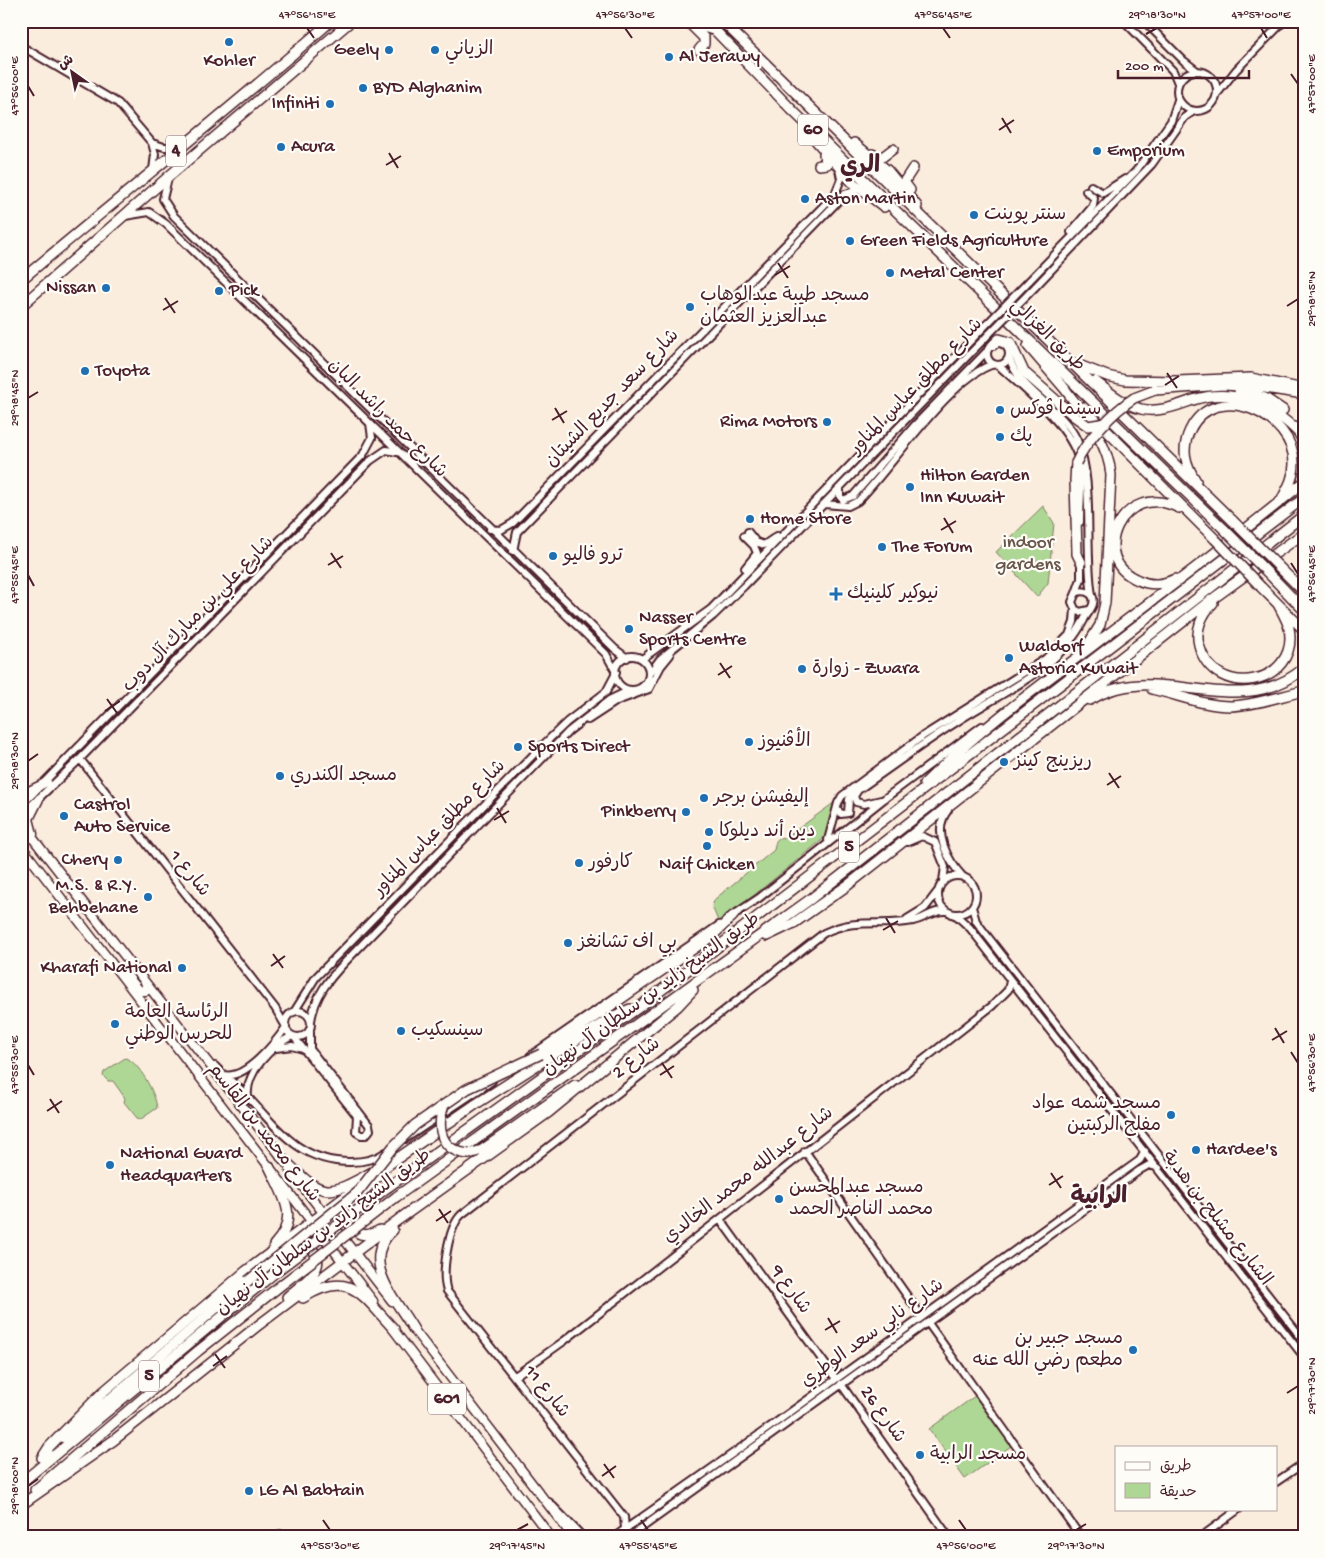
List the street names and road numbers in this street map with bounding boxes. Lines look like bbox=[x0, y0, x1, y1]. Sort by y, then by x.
road number: 60 bbox=[798, 114, 828, 146]
road number: 4 bbox=[166, 136, 186, 166]
street label: طريق الغزالي bbox=[1003, 295, 1089, 379]
street label: شارع مطلق عباس المناور bbox=[844, 314, 988, 462]
street label: شارع سعد جديع الشيتان bbox=[541, 325, 685, 473]
street label: شارع حمد راشد البان bbox=[322, 354, 452, 484]
street label: شارع علي بن مبارك آل دوب bbox=[117, 531, 281, 699]
street label: شارع مطلق عباس المناور bbox=[367, 756, 511, 904]
road number: 5 bbox=[839, 832, 859, 862]
street label: شارع 1 bbox=[163, 845, 214, 902]
street label: طريق الشيخ زايد بن سلطان آل نهيان bbox=[537, 907, 765, 1082]
street label: شارع 2 bbox=[608, 1033, 666, 1085]
street label: شارع محمد بن القاسم bbox=[202, 1059, 324, 1207]
street label: شارع عبدالله محمد الخالدي bbox=[659, 1102, 839, 1250]
street label: طريق الشيخ زايد بن سلطان آل نهيان bbox=[211, 1143, 436, 1321]
street label: الشارع مشلح بن هدبة bbox=[1156, 1147, 1276, 1291]
street label: شارع 9 bbox=[764, 1260, 815, 1319]
street label: شارع نابي سعد الوطري bbox=[797, 1274, 950, 1395]
road number: 5 bbox=[139, 1360, 159, 1392]
street label: شارع 11 bbox=[518, 1360, 574, 1423]
street label: شارع 26 bbox=[854, 1382, 910, 1448]
road number: 601 bbox=[428, 1384, 466, 1415]

